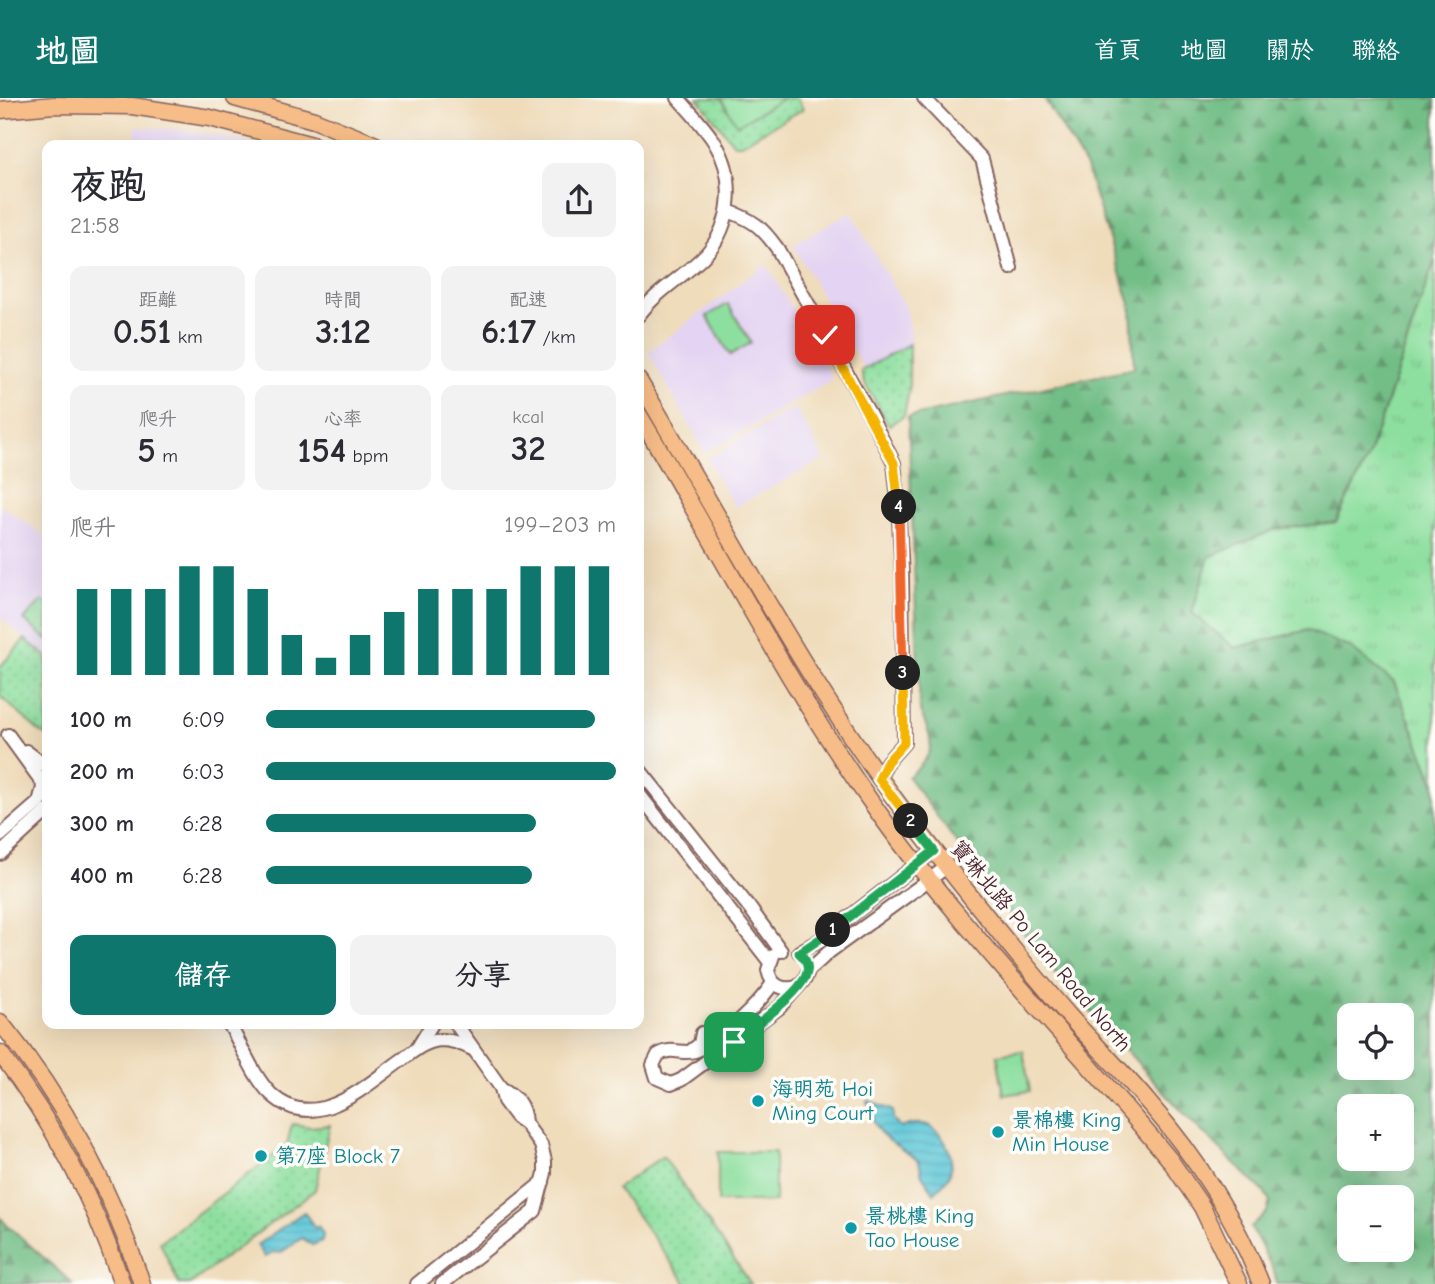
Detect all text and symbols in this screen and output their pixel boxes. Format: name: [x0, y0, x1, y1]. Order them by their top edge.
text: 地圖: [35, 32, 101, 70]
text: 首頁: [1094, 36, 1142, 64]
text: 地圖: [1180, 36, 1228, 64]
text: 關於: [1266, 36, 1314, 64]
text: 聯絡: [1352, 36, 1400, 64]
button: share: [542, 163, 616, 237]
text: 夜跑: [70, 164, 146, 208]
text: 21:58: [70, 212, 120, 239]
text: 距離: [139, 289, 177, 311]
text: 時間: [324, 289, 362, 311]
text: 配速: [509, 289, 547, 311]
pin: [795, 305, 855, 365]
text: 0.51: [113, 311, 171, 352]
text: 3:12: [315, 311, 371, 352]
text: 6:17: [481, 311, 536, 352]
icon: check: [806, 316, 844, 354]
text: km: [171, 326, 203, 348]
text: /km: [536, 326, 576, 348]
text: kcal: [512, 406, 544, 428]
text: 爬升: [139, 408, 177, 430]
text: 心率: [324, 408, 362, 430]
text: 32: [511, 428, 546, 469]
text: 5: [137, 430, 156, 471]
text: 154: [297, 430, 346, 471]
text: m: [156, 445, 178, 467]
text: bpm: [346, 445, 389, 467]
pin: 4: [881, 490, 916, 524]
text: 4: [894, 495, 903, 517]
text: 199–203 m: [504, 511, 616, 538]
text: 爬升: [70, 514, 116, 541]
pin: 3: [886, 656, 920, 690]
text: 3: [898, 661, 907, 683]
text: 100 m: [70, 706, 132, 733]
text: 6:09: [182, 706, 225, 733]
text: 200 m: [70, 758, 134, 785]
text: 6:03: [182, 758, 224, 785]
pin: 2: [894, 804, 928, 838]
text: 2: [906, 809, 915, 831]
text: 300 m: [70, 810, 134, 837]
text: 6:28: [182, 810, 223, 837]
street label: 寶琳北路 Po Lam Road North: [946, 836, 1136, 1056]
text: 400 m: [70, 862, 134, 889]
text: 6:28: [182, 862, 223, 889]
pin: 1: [816, 912, 850, 948]
text: 1: [829, 918, 836, 940]
button: 儲存: [70, 935, 336, 1015]
button: 分享: [350, 935, 616, 1015]
map controls: [1337, 1003, 1414, 1262]
button: locate: [1337, 1003, 1414, 1080]
pin: [704, 1012, 764, 1072]
icon: arrive: [715, 1023, 753, 1061]
place label: 海明苑 Hoi Ming Court: [772, 1077, 874, 1125]
marker: 海明苑 Hoi Ming Court: [750, 1093, 766, 1109]
button: +: [1337, 1094, 1414, 1171]
place label: 景棉樓 King Min House: [1012, 1108, 1121, 1156]
marker: 景棉樓 King Min House: [990, 1124, 1006, 1140]
place label: 第7座 Block 7: [275, 1144, 400, 1168]
marker: 第7座 Block 7: [253, 1148, 269, 1164]
button: −: [1337, 1185, 1414, 1262]
place label: 景桃樓 King Tao House: [865, 1204, 974, 1252]
marker: 景桃樓 King Tao House: [843, 1220, 859, 1236]

